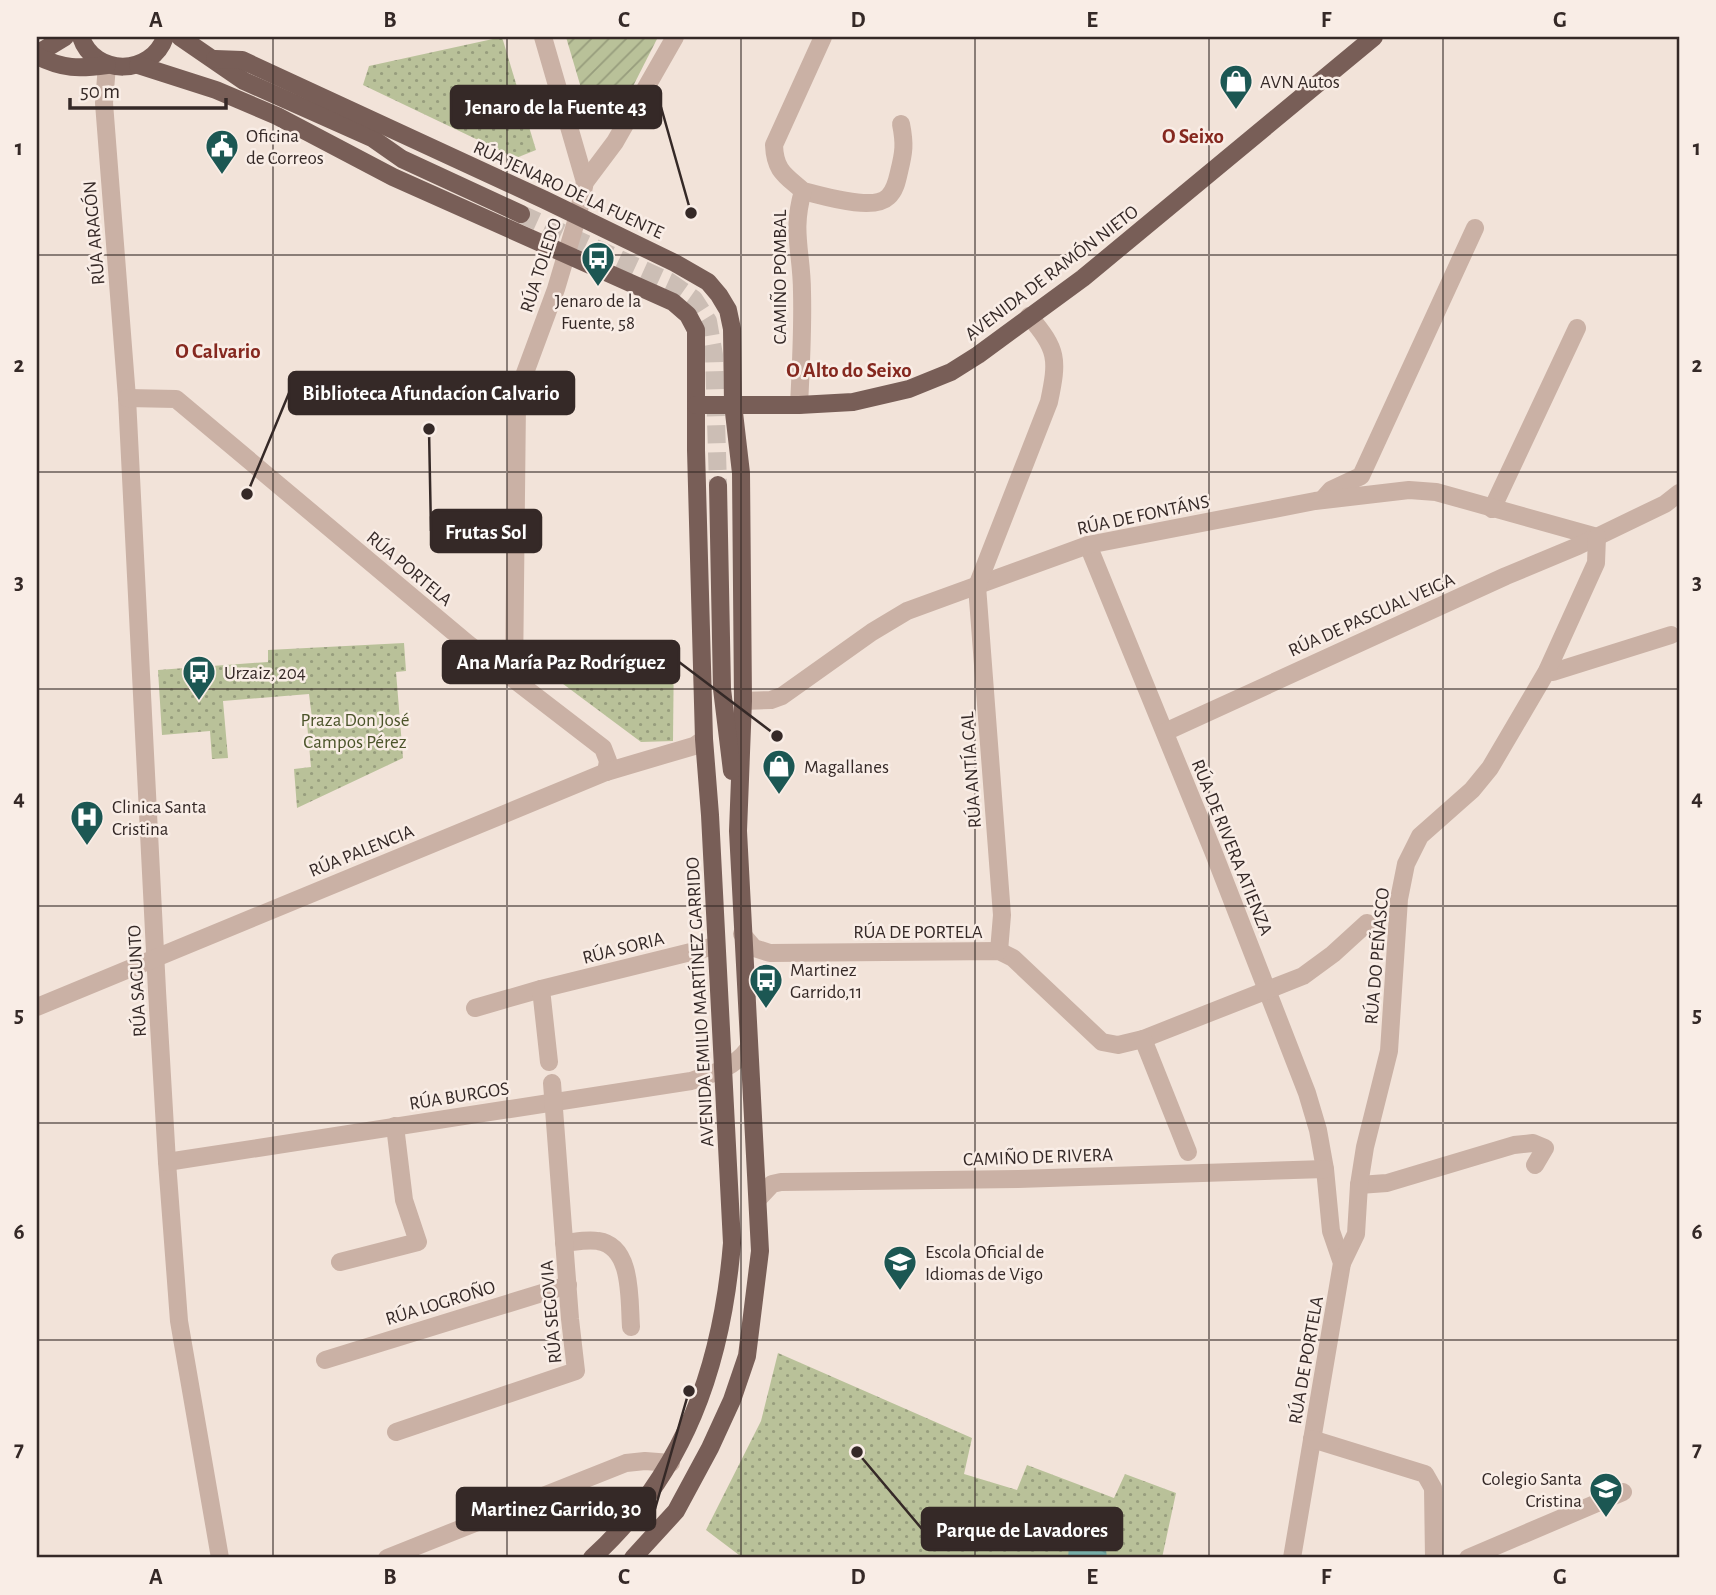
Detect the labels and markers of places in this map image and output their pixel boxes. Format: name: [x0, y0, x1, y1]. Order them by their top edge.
shop icon: AVN Autos: [1217, 62, 1255, 111]
place label: AVN Autos: [1260, 73, 1340, 92]
callout: Jenaro de la Fuente 43: [451, 86, 661, 128]
public building icon: Oficina de Correos: [203, 127, 241, 176]
place label: Oficina de Correos: [246, 127, 324, 168]
bus stop icon: Jenaro de la Fuente, 58: [579, 239, 617, 288]
place label: Jenaro de la Fuente, 58: [555, 292, 641, 333]
callout: Biblioteca Afundacíon Calvario: [289, 372, 574, 414]
callout: Frutas Sol: [431, 510, 541, 552]
callout: Ana María Paz Rodríguez: [443, 641, 679, 683]
bus stop icon: Urzaiz, 204: [180, 653, 218, 702]
place label: Urzaiz, 204: [224, 664, 306, 683]
shop icon: Magallanes: [760, 747, 798, 796]
place label: Magallanes: [804, 758, 889, 777]
hospital icon: Clinica Santa Cristina: [68, 798, 106, 847]
place label: Clinica Santa Cristina: [112, 798, 207, 839]
bus stop icon: Martinez Garrido,11: [747, 961, 785, 1010]
place label: Martinez Garrido,11: [790, 961, 862, 1002]
school or university icon: Escola Oficial de Idiomas de Vigo: [881, 1243, 919, 1292]
place label: Escola Oficial de Idiomas de Vigo: [925, 1243, 1044, 1284]
place label: Colegio Santa Cristina: [1482, 1470, 1582, 1511]
school or university icon: Colegio Santa Cristina: [1587, 1470, 1625, 1519]
callout: Martinez Garrido, 30: [457, 1488, 655, 1530]
callout: Parque de Lavadores: [922, 1508, 1122, 1550]

